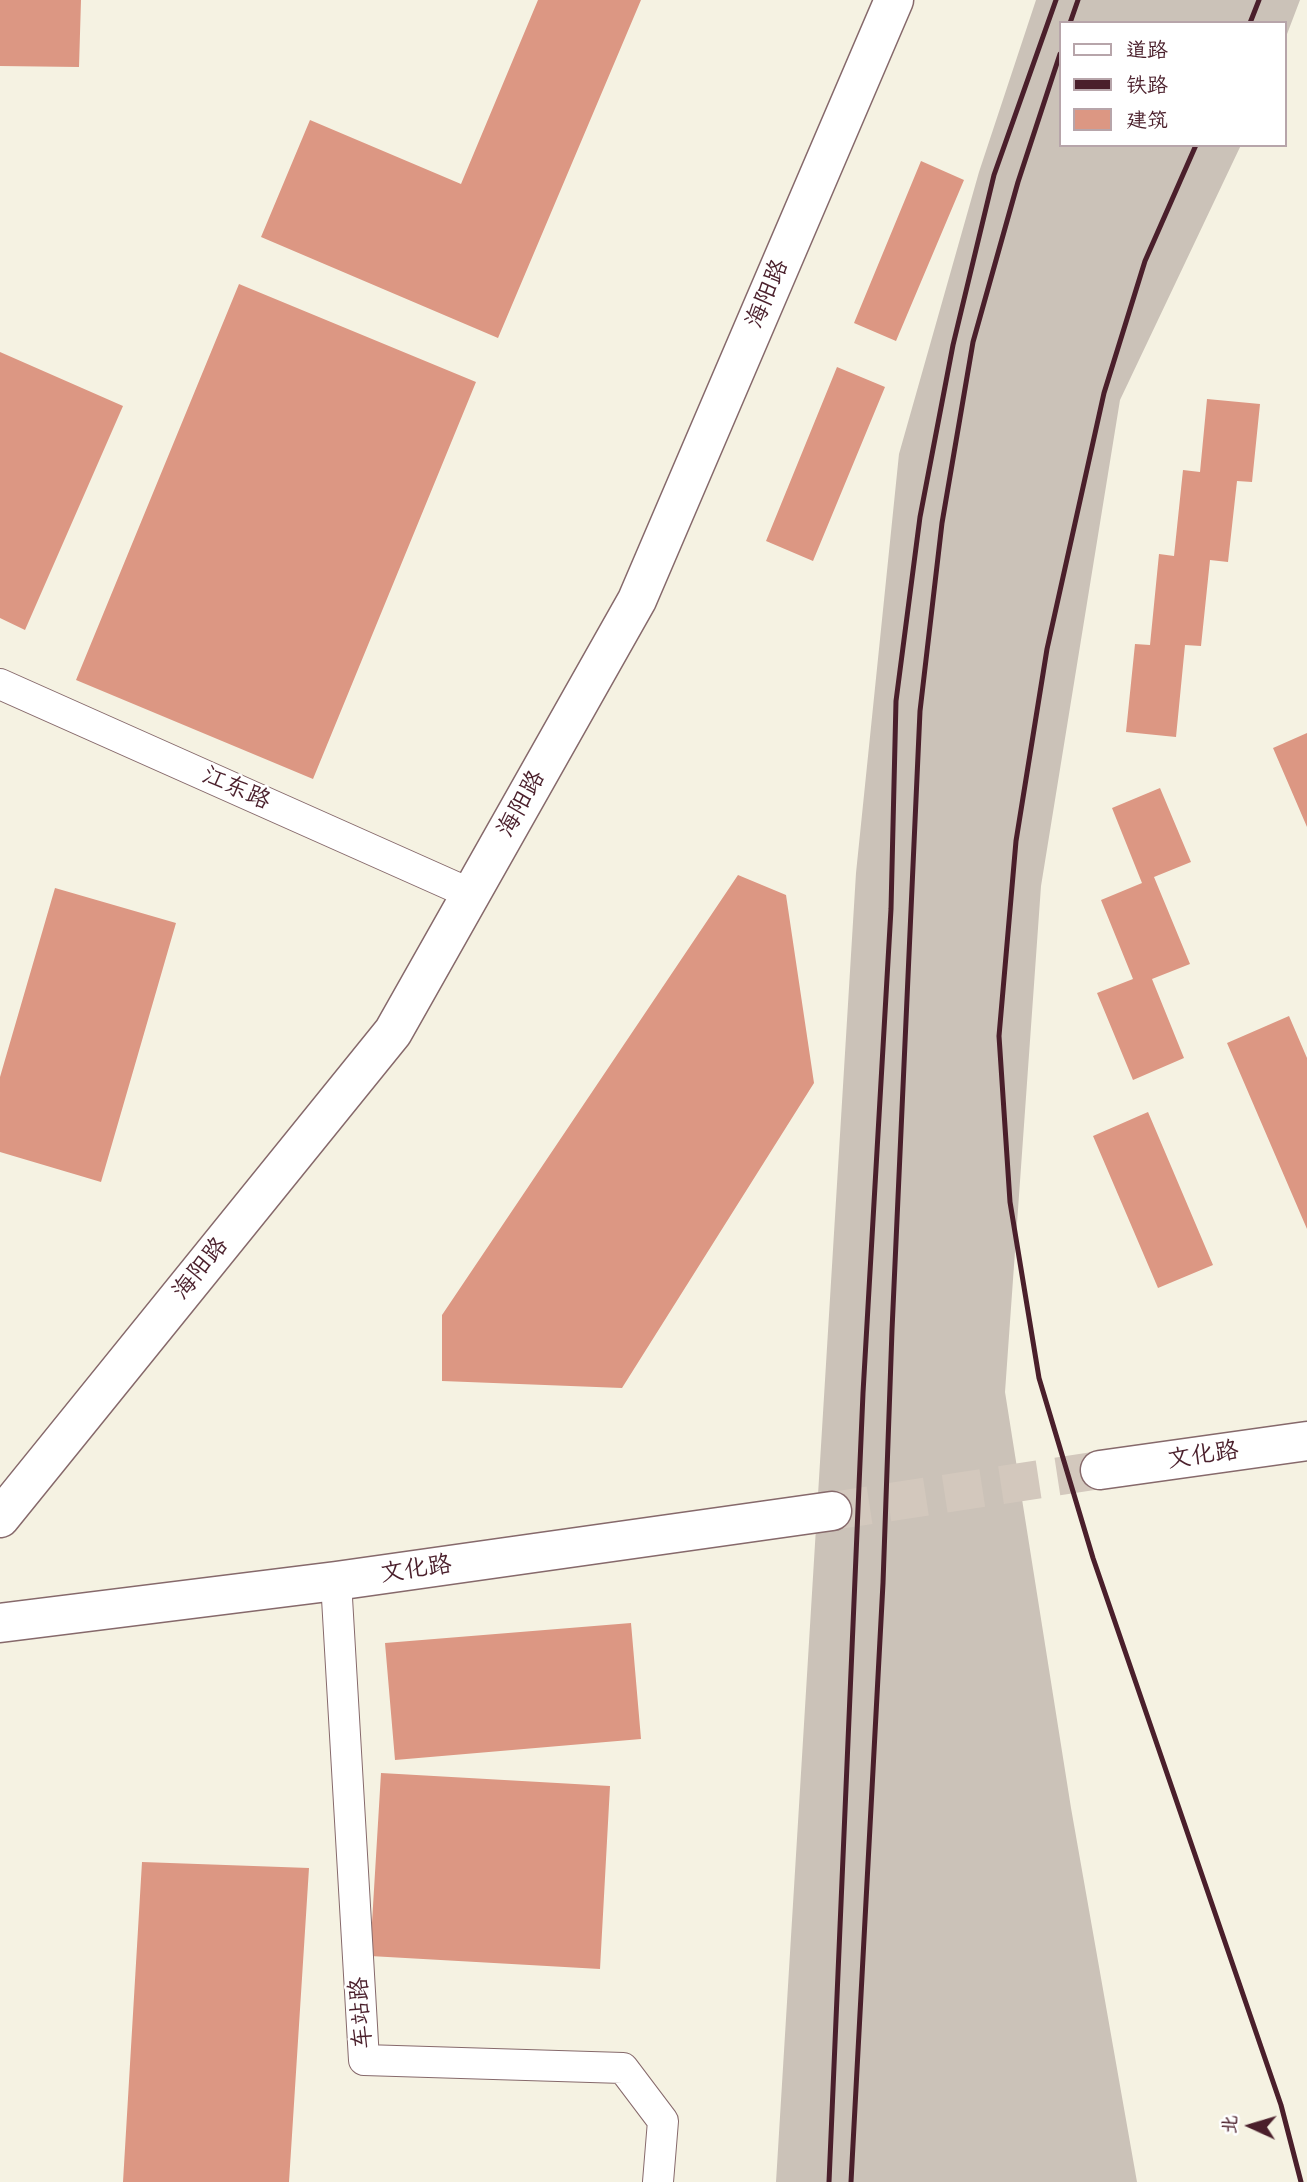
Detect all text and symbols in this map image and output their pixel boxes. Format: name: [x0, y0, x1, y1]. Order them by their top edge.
legend: [1058, 21, 1286, 147]
text: 道路: [1126, 31, 1168, 69]
text: 铁路: [1126, 66, 1168, 104]
text: 建筑: [1126, 101, 1168, 139]
street label: 海阳路: [741, 255, 795, 333]
street label: 江东路: [197, 761, 275, 817]
street label: 海阳路: [492, 766, 552, 842]
street label: 海阳路: [167, 1232, 235, 1306]
street label: 文化路: [1165, 1437, 1241, 1475]
street label: 文化路: [378, 1551, 454, 1589]
street label: 车站路: [345, 1976, 379, 2050]
north arrow: [1216, 2091, 1286, 2161]
text: 北: [1212, 2114, 1247, 2135]

